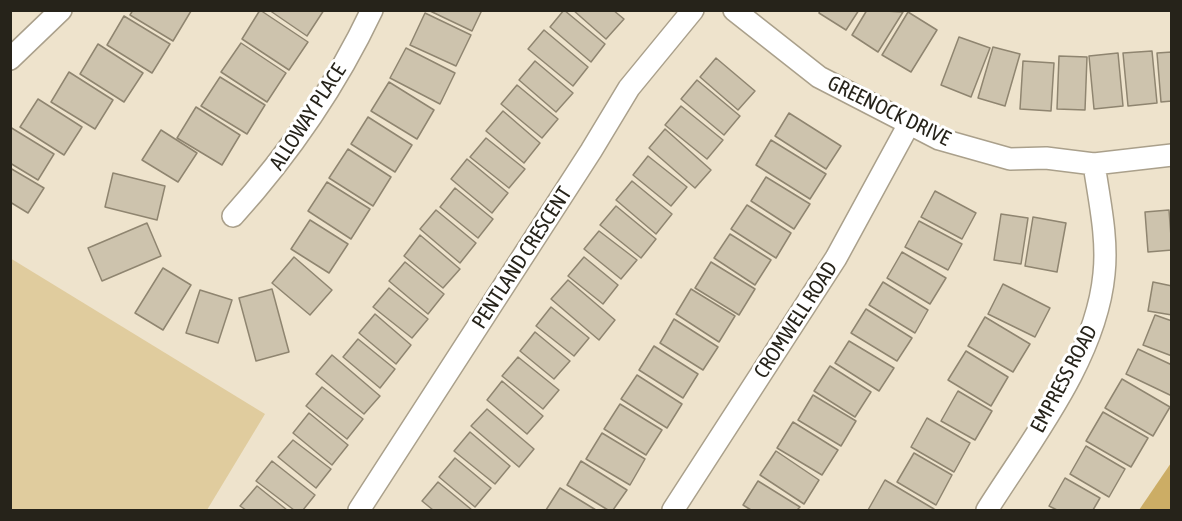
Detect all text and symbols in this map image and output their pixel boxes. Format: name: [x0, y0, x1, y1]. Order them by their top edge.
street label: ALLOWAY PLACE: [264, 59, 352, 175]
street label: GREENOCK DRIVE: [823, 70, 955, 152]
street label: PENTLAND CRESCENT: [467, 182, 577, 334]
street label: CROMWELL ROAD: [749, 257, 843, 383]
street label: EMPRESS ROAD: [1025, 321, 1103, 437]

